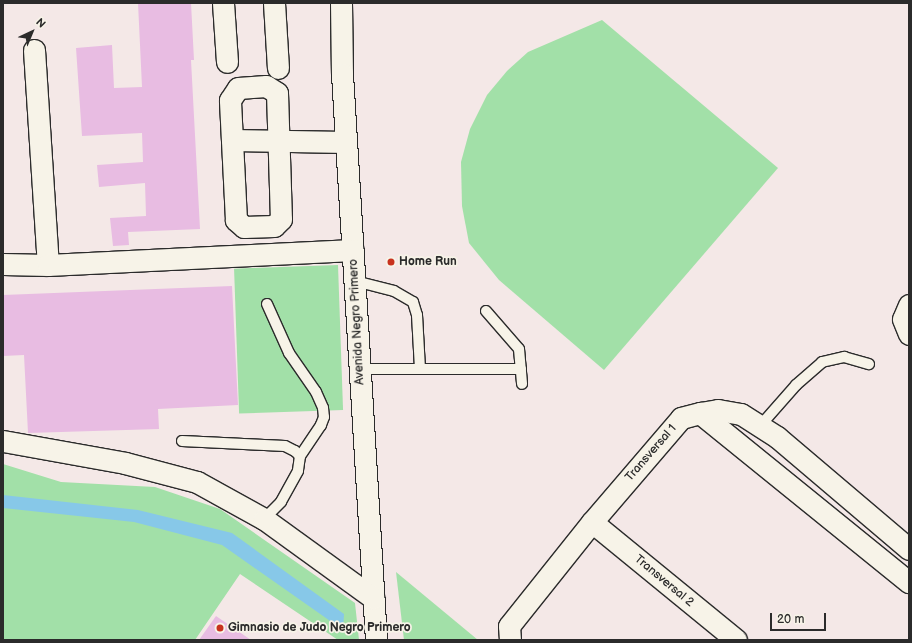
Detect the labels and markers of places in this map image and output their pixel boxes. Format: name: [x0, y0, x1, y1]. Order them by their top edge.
place label: Home Run: [399, 255, 457, 269]
marker: Home Run: [386, 257, 396, 267]
place label: Gimnasio de Judo Negro Primero: [228, 621, 411, 635]
marker: Gimnasio de Judo Negro Primero: [215, 623, 225, 633]

